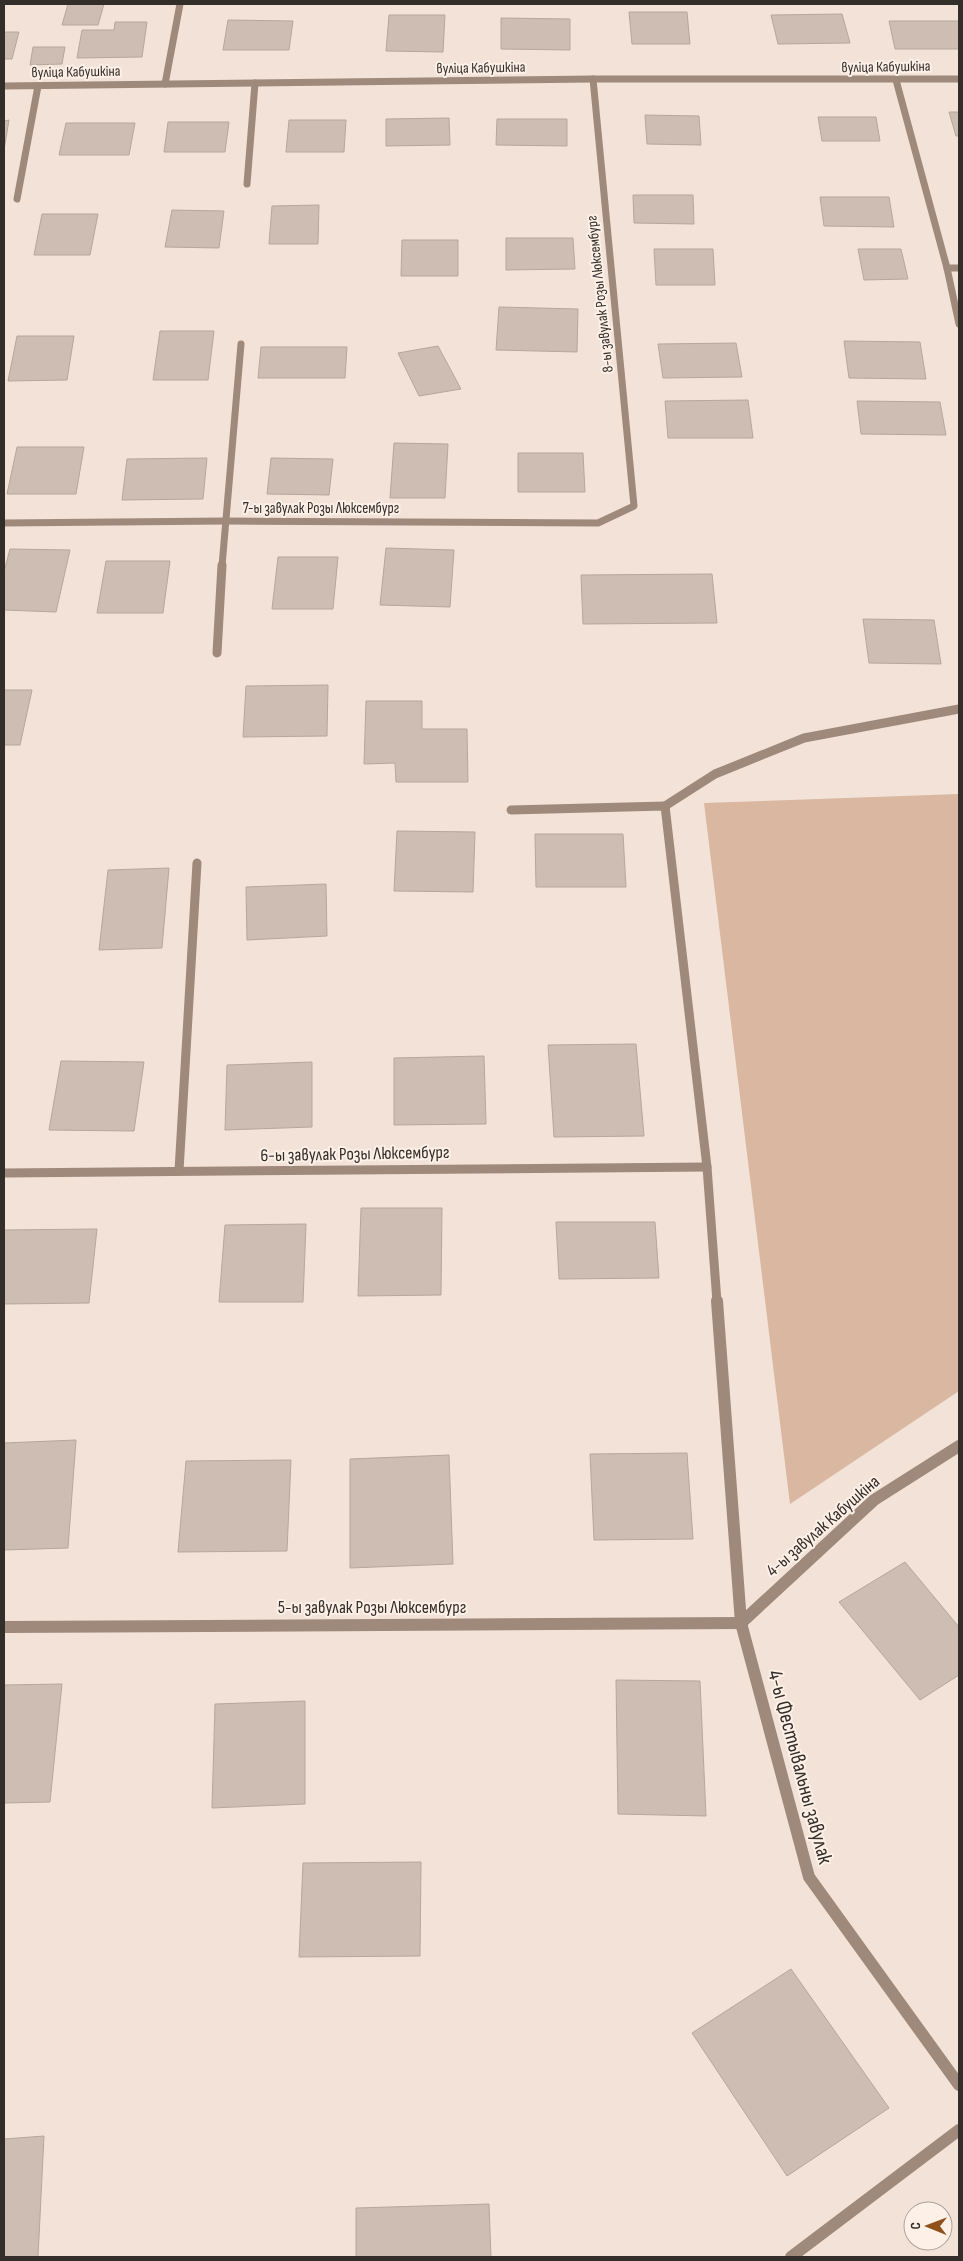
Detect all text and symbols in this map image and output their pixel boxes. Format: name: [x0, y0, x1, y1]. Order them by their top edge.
street label: вуліца Кабушкіна: [841, 57, 931, 77]
street label: вуліца Кабушкіна: [436, 58, 526, 78]
street label: вуліца Кабушкіна: [31, 62, 121, 82]
street label: 8-ы завулак Розы Люксембург: [582, 215, 618, 373]
street label: 7-ы завулак Розы Люксембург: [243, 499, 399, 518]
street label: 6-ы завулак Розы Люксембург: [260, 1142, 450, 1166]
street label: 4-ы завулак Кабушкіна: [762, 1471, 884, 1581]
street label: 5-ы завулак Розы Люксембург: [278, 1597, 466, 1618]
street label: 4-ы Фестывальны завулак: [762, 1667, 838, 1867]
north arrow: [903, 2201, 953, 2251]
text: С: [907, 2222, 924, 2230]

